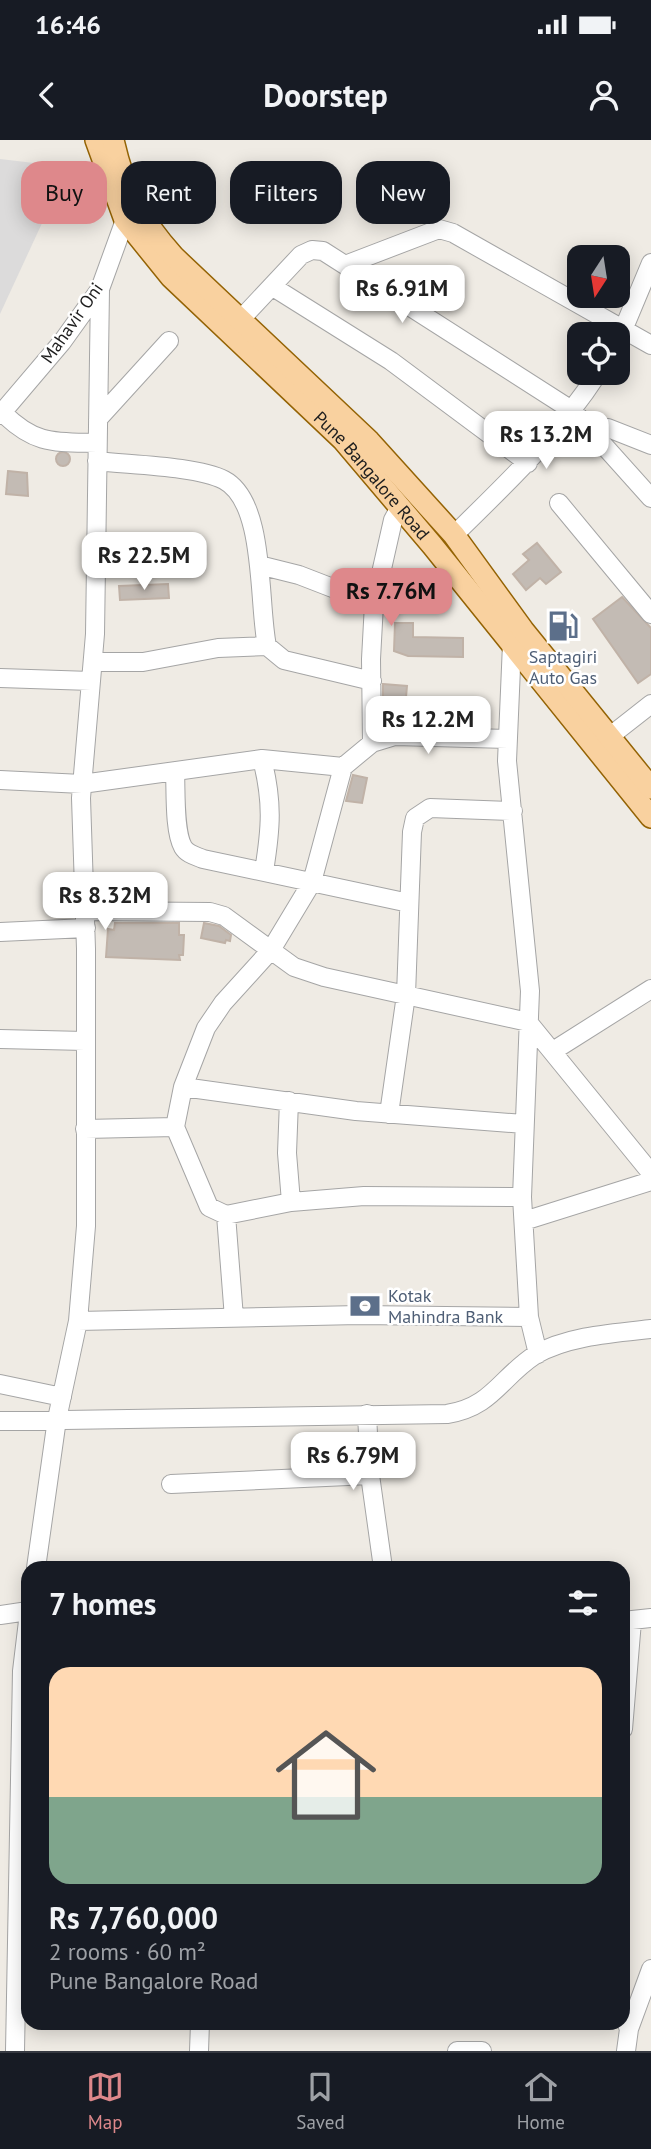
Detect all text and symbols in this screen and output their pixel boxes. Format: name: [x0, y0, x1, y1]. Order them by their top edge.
text: 16:46: [35, 8, 101, 41]
text: Doorstep: [263, 74, 388, 116]
icon: back: [28, 76, 66, 114]
icon: person: [585, 76, 623, 114]
chip: Buy: [21, 161, 107, 224]
chip: Rent: [121, 161, 216, 224]
chip: Filters: [230, 161, 342, 224]
chip: New: [356, 161, 450, 224]
north arrow: [567, 245, 630, 308]
map controls: [567, 245, 630, 385]
pin: Rs 6.91M: [330, 265, 474, 325]
text: Rs 6.91M: [356, 273, 448, 302]
street label: Mahavir Oni: [35, 278, 108, 368]
button: locate: [567, 322, 630, 385]
street label: Pune Bangalore Road: [309, 406, 435, 545]
pin: Rs 13.2M: [474, 412, 618, 471]
text: Rs 13.2M: [500, 419, 592, 448]
pin: Rs 22.5M: [72, 532, 216, 592]
text: Rs 22.5M: [98, 540, 190, 569]
pin: Rs 7.76M: [319, 568, 463, 628]
text: Rs 7.76M: [346, 576, 436, 605]
fuel station icon: Saptagiri Auto Gas: [546, 609, 580, 643]
place label: Saptagiri Auto Gas: [529, 645, 597, 689]
pin: Rs 12.2M: [356, 696, 500, 756]
text: Rs 12.2M: [382, 704, 474, 733]
pin: Rs 8.32M: [33, 872, 177, 932]
text: Rs 8.32M: [59, 880, 151, 909]
place label: Kotak Mahindra Bank: [388, 1284, 504, 1328]
bank icon: Kotak Mahindra Bank: [348, 1289, 382, 1323]
pin: Rs 6.79M: [281, 1432, 425, 1492]
text: Rs 6.79M: [307, 1440, 399, 1469]
text: 7 homes: [49, 1584, 157, 1623]
icon: filters: [564, 1584, 602, 1622]
icon: home: [263, 1712, 389, 1838]
text: Rs 7,760,000: [49, 1898, 218, 1937]
text: 2 rooms · 60 m²: [49, 1937, 206, 1966]
text: Pune Bangalore Road: [49, 1966, 258, 1995]
tab: Map: [86, 2068, 124, 2134]
tab: Saved: [296, 2068, 345, 2134]
tab: Home: [517, 2068, 565, 2134]

